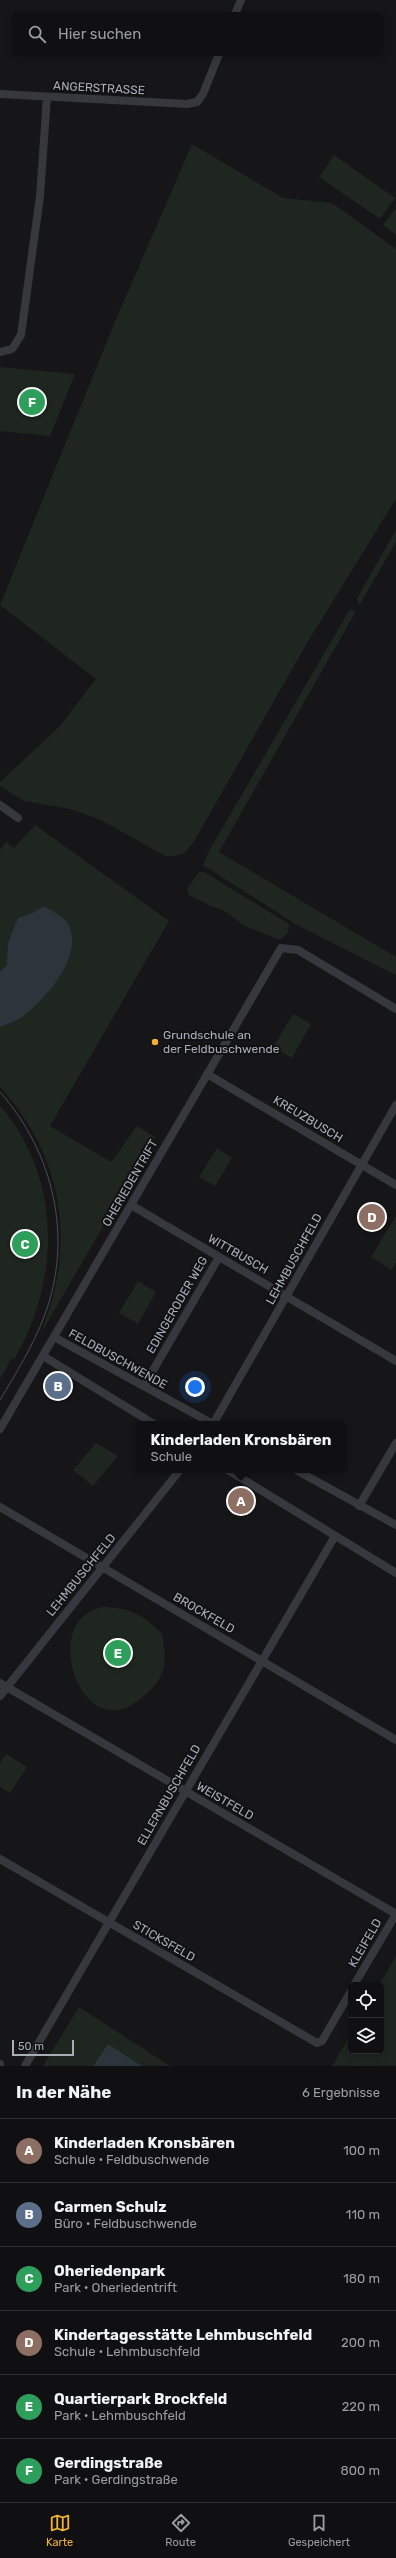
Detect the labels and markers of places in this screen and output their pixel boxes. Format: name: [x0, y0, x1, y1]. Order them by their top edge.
pin: F: [19, 387, 45, 417]
place label: Grundschule an der Feldbuschwende: [163, 1028, 280, 1056]
marker: Grundschule an der Feldbuschwende: [150, 1037, 160, 1047]
pin: D: [359, 1202, 385, 1232]
pin: C: [12, 1229, 38, 1259]
pin: B: [45, 1371, 71, 1401]
pin: A: [228, 1486, 254, 1516]
pin: E: [105, 1638, 131, 1668]

